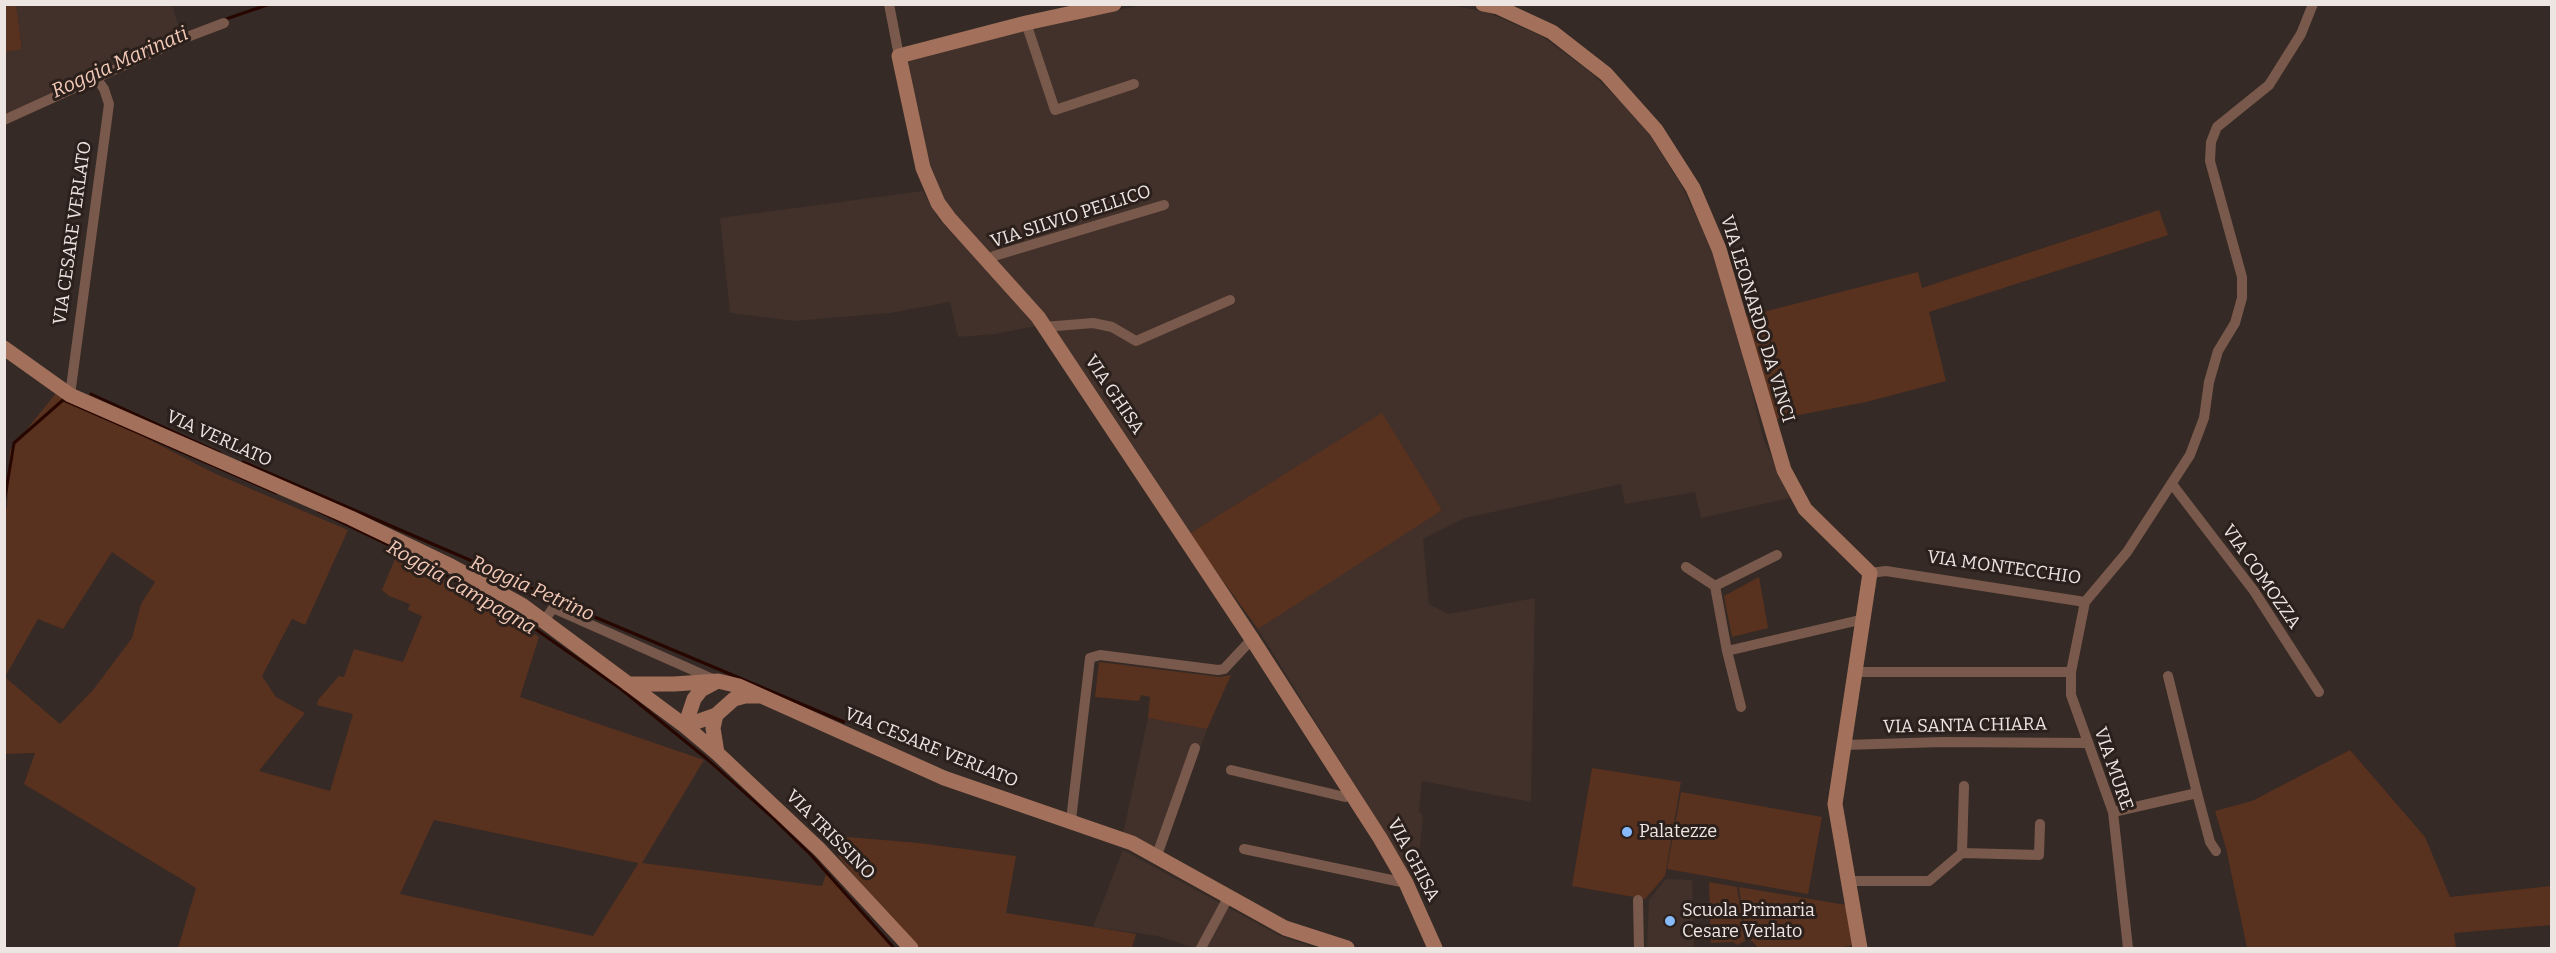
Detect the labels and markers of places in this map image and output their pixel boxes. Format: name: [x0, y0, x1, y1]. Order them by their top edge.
place label: Palatezze: [1639, 821, 1717, 843]
marker: Palatezze: [1620, 825, 1634, 839]
place label: Scuola Primaria Cesare Verlato: [1682, 900, 1815, 942]
marker: Scuola Primaria Cesare Verlato: [1663, 914, 1677, 928]

